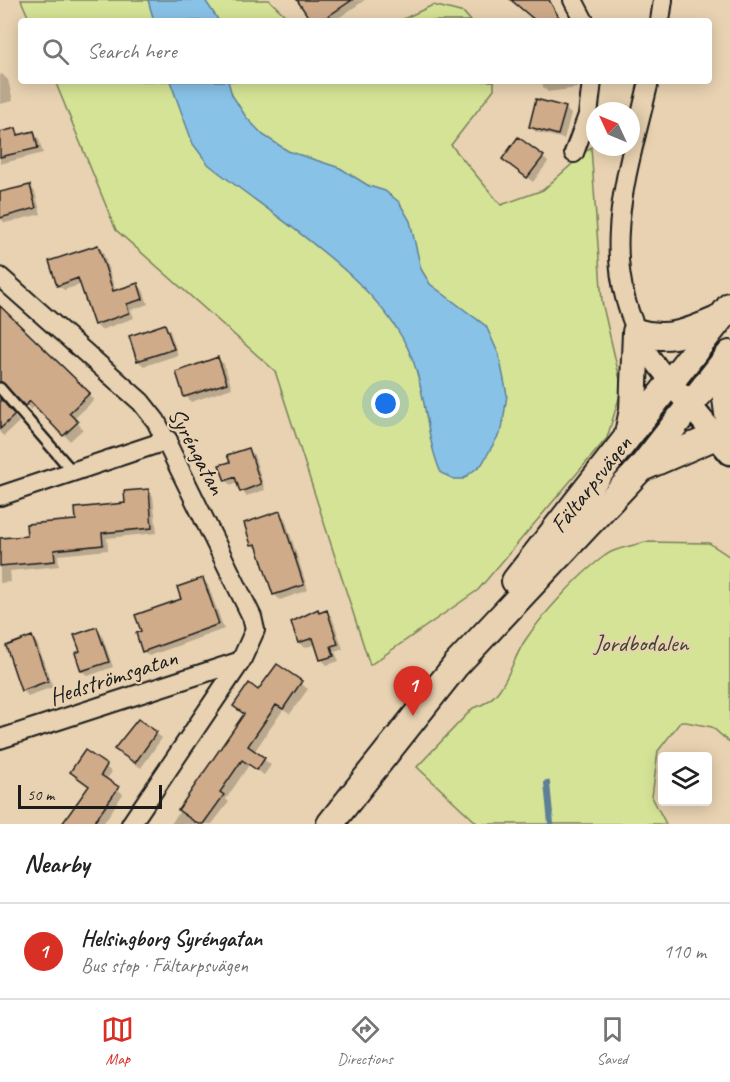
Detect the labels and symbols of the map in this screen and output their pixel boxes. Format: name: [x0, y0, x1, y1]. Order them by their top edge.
north arrow: [586, 102, 640, 156]
your location: [371, 389, 400, 418]
street label: Syréngatan: [162, 402, 233, 501]
street label: Fältarpsvägen: [543, 429, 638, 539]
park label: Jordbodalen: [593, 628, 689, 658]
street label: Hedströmsgatan: [45, 642, 181, 712]
pin: 1: [394, 666, 432, 716]
scale bar: [18, 782, 162, 810]

